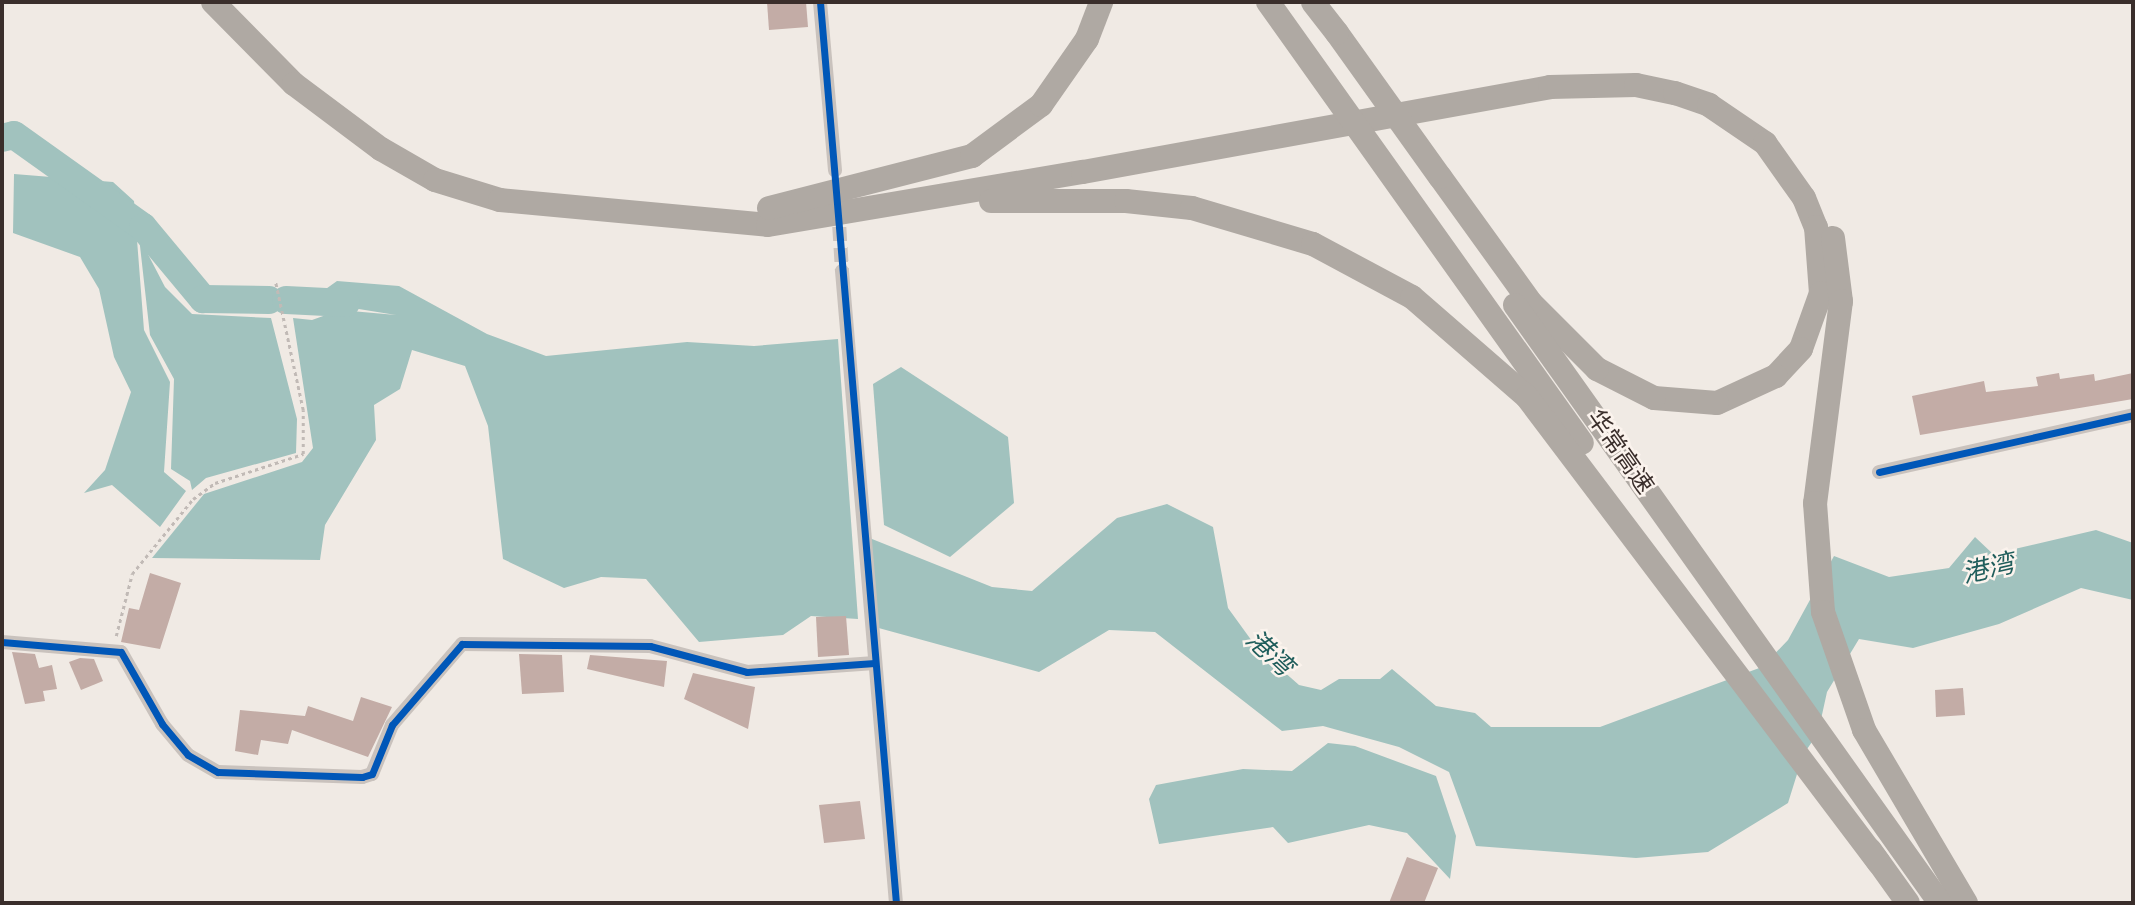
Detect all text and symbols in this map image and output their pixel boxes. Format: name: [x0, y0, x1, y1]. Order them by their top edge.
street label: 华常高速: [1581, 404, 1659, 500]
water label: 港湾: [1959, 548, 2017, 590]
water label: 港湾: [1239, 624, 1299, 682]

